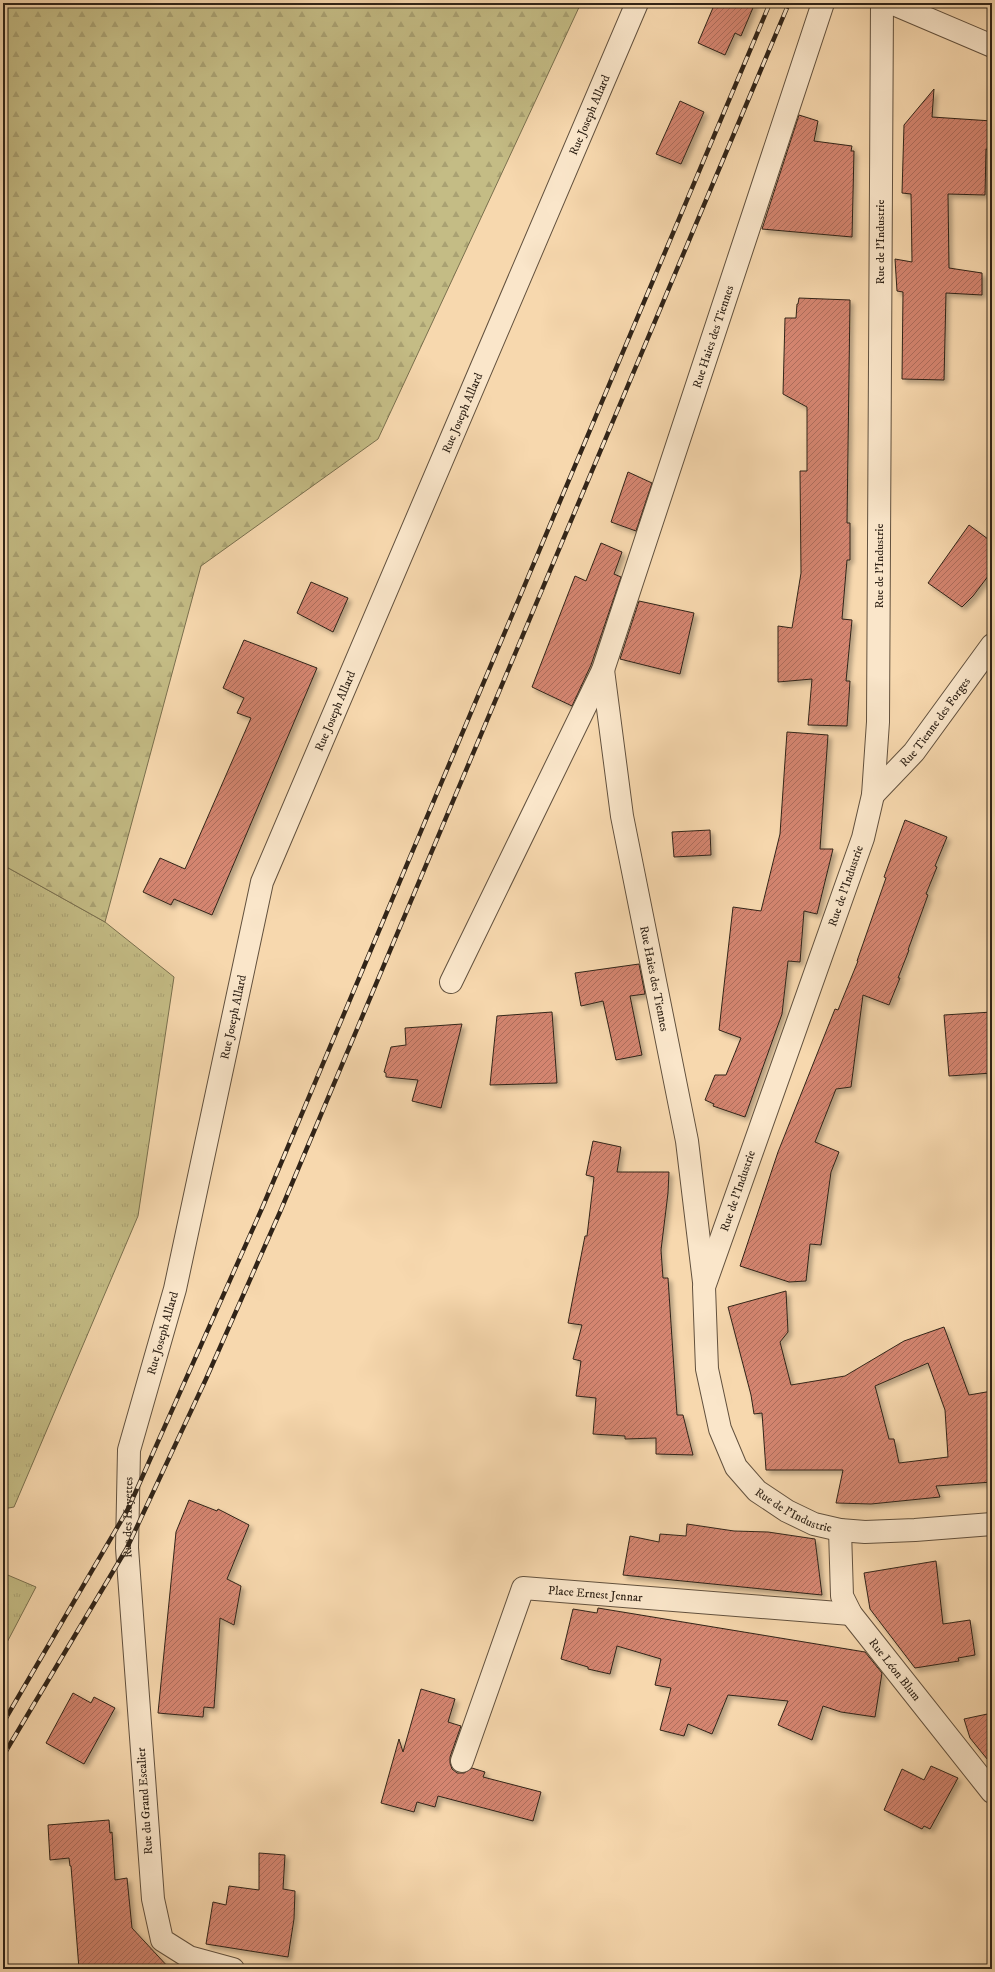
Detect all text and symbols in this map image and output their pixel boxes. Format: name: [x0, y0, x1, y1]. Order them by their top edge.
street label: Rue Joseph Allard: [565, 73, 613, 157]
street label: Rue de l'Industrie: [873, 200, 888, 284]
street label: Rue Haies des Tiennes: [689, 283, 737, 390]
street label: Rue Joseph Allard: [438, 371, 486, 455]
street label: Rue de l'Industrie: [872, 524, 887, 608]
street label: Rue Joseph Allard: [311, 669, 359, 753]
street label: Rue Tienne des Forges: [897, 674, 973, 770]
street label: Rue de l'Industrie: [825, 843, 867, 929]
street label: Rue Haies des Tiennes: [637, 924, 672, 1033]
street label: Rue Joseph Allard: [217, 973, 249, 1061]
street label: Rue de l'Industrie: [717, 1148, 759, 1234]
street label: Rue Joseph Allard: [143, 1290, 181, 1377]
street label: Rue des Hayettes: [119, 1477, 136, 1559]
street label: Rue de l'Industrie: [752, 1484, 833, 1535]
street label: Place Ernest Jennar: [548, 1583, 644, 1605]
street label: Rue Léon Blum: [866, 1635, 924, 1704]
street label: Rue du Grand Escalier: [134, 1746, 156, 1855]

